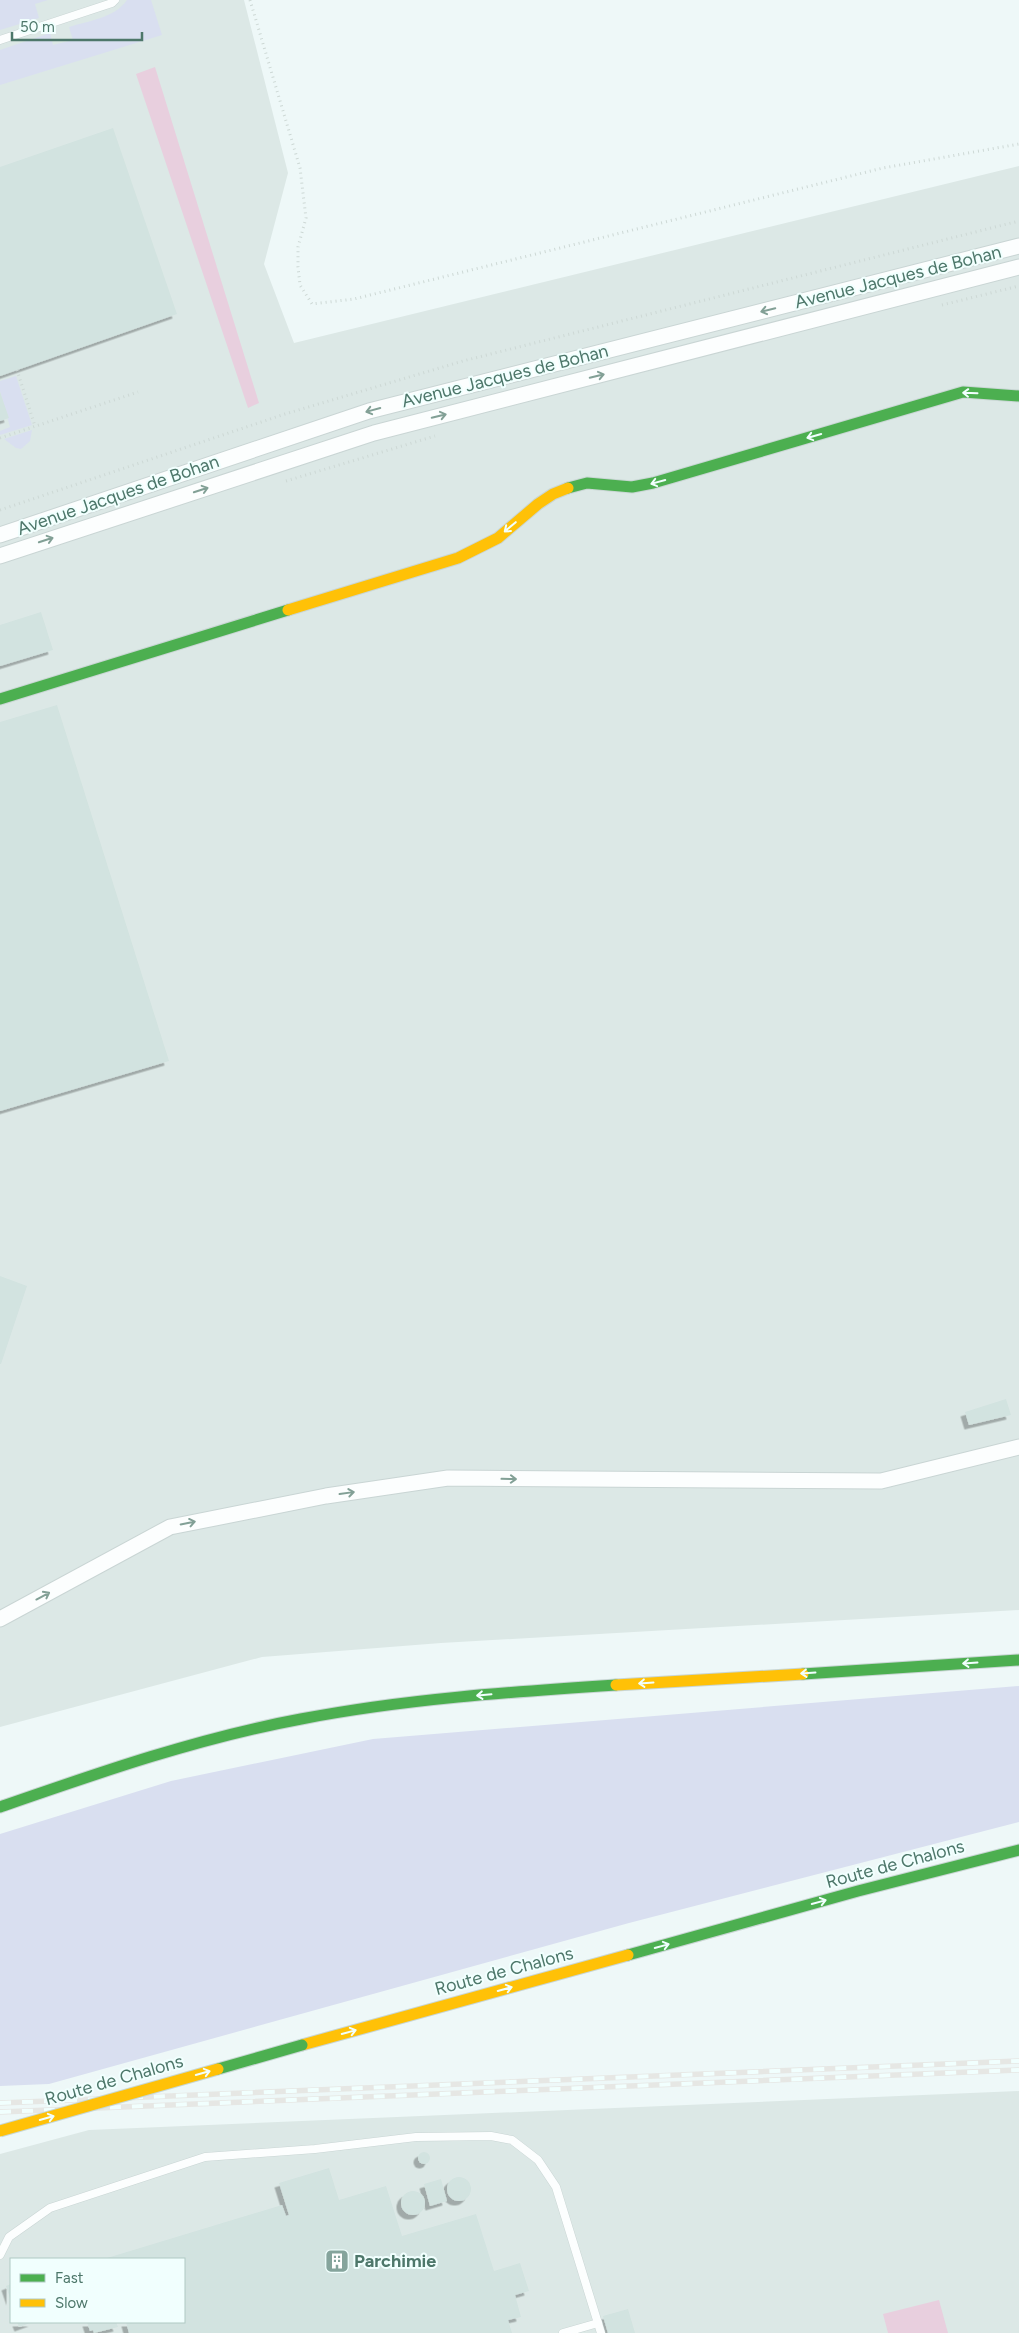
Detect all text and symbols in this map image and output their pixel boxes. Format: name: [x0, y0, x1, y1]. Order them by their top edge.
scale bar: [12, 10, 142, 42]
text: 50 m: [20, 18, 55, 36]
street label: Avenue Jacques de Bohan: [792, 241, 1004, 313]
one-way arrow: [761, 306, 777, 315]
street label: Avenue Jacques de Bohan: [399, 340, 611, 412]
one-way arrow: [588, 370, 604, 380]
one-way arrow: [963, 388, 979, 397]
one-way arrow: [366, 405, 382, 415]
one-way arrow: [431, 411, 447, 420]
one-way arrow: [807, 431, 823, 441]
street label: Avenue Jacques de Bohan: [14, 450, 222, 540]
one-way arrow: [651, 477, 667, 487]
one-way arrow: [192, 484, 208, 494]
one-way arrow: [504, 522, 517, 533]
one-way arrow: [38, 535, 54, 545]
one-way arrow: [500, 1474, 516, 1484]
one-way arrow: [339, 1488, 355, 1498]
one-way arrow: [179, 1518, 195, 1528]
one-way arrow: [35, 1590, 50, 1600]
one-way arrow: [963, 1659, 979, 1668]
one-way arrow: [800, 1669, 816, 1678]
one-way arrow: [638, 1679, 654, 1688]
one-way arrow: [476, 1690, 492, 1699]
street label: Route de Chalons: [823, 1835, 967, 1893]
one-way arrow: [810, 1897, 826, 1907]
one-way arrow: [654, 1940, 670, 1950]
street label: Route de Chalons: [432, 1942, 576, 2000]
one-way arrow: [497, 1983, 513, 1993]
one-way arrow: [340, 2027, 356, 2036]
street label: Route de Chalons: [42, 2050, 186, 2110]
one-way arrow: [195, 2068, 211, 2077]
one-way arrow: [38, 2112, 54, 2122]
building icon: Parchimie: [324, 2248, 350, 2274]
place label: Parchimie: [354, 2250, 436, 2272]
legend: [10, 2258, 185, 2323]
text: Fast: [55, 2269, 84, 2287]
text: Slow: [55, 2294, 88, 2312]

